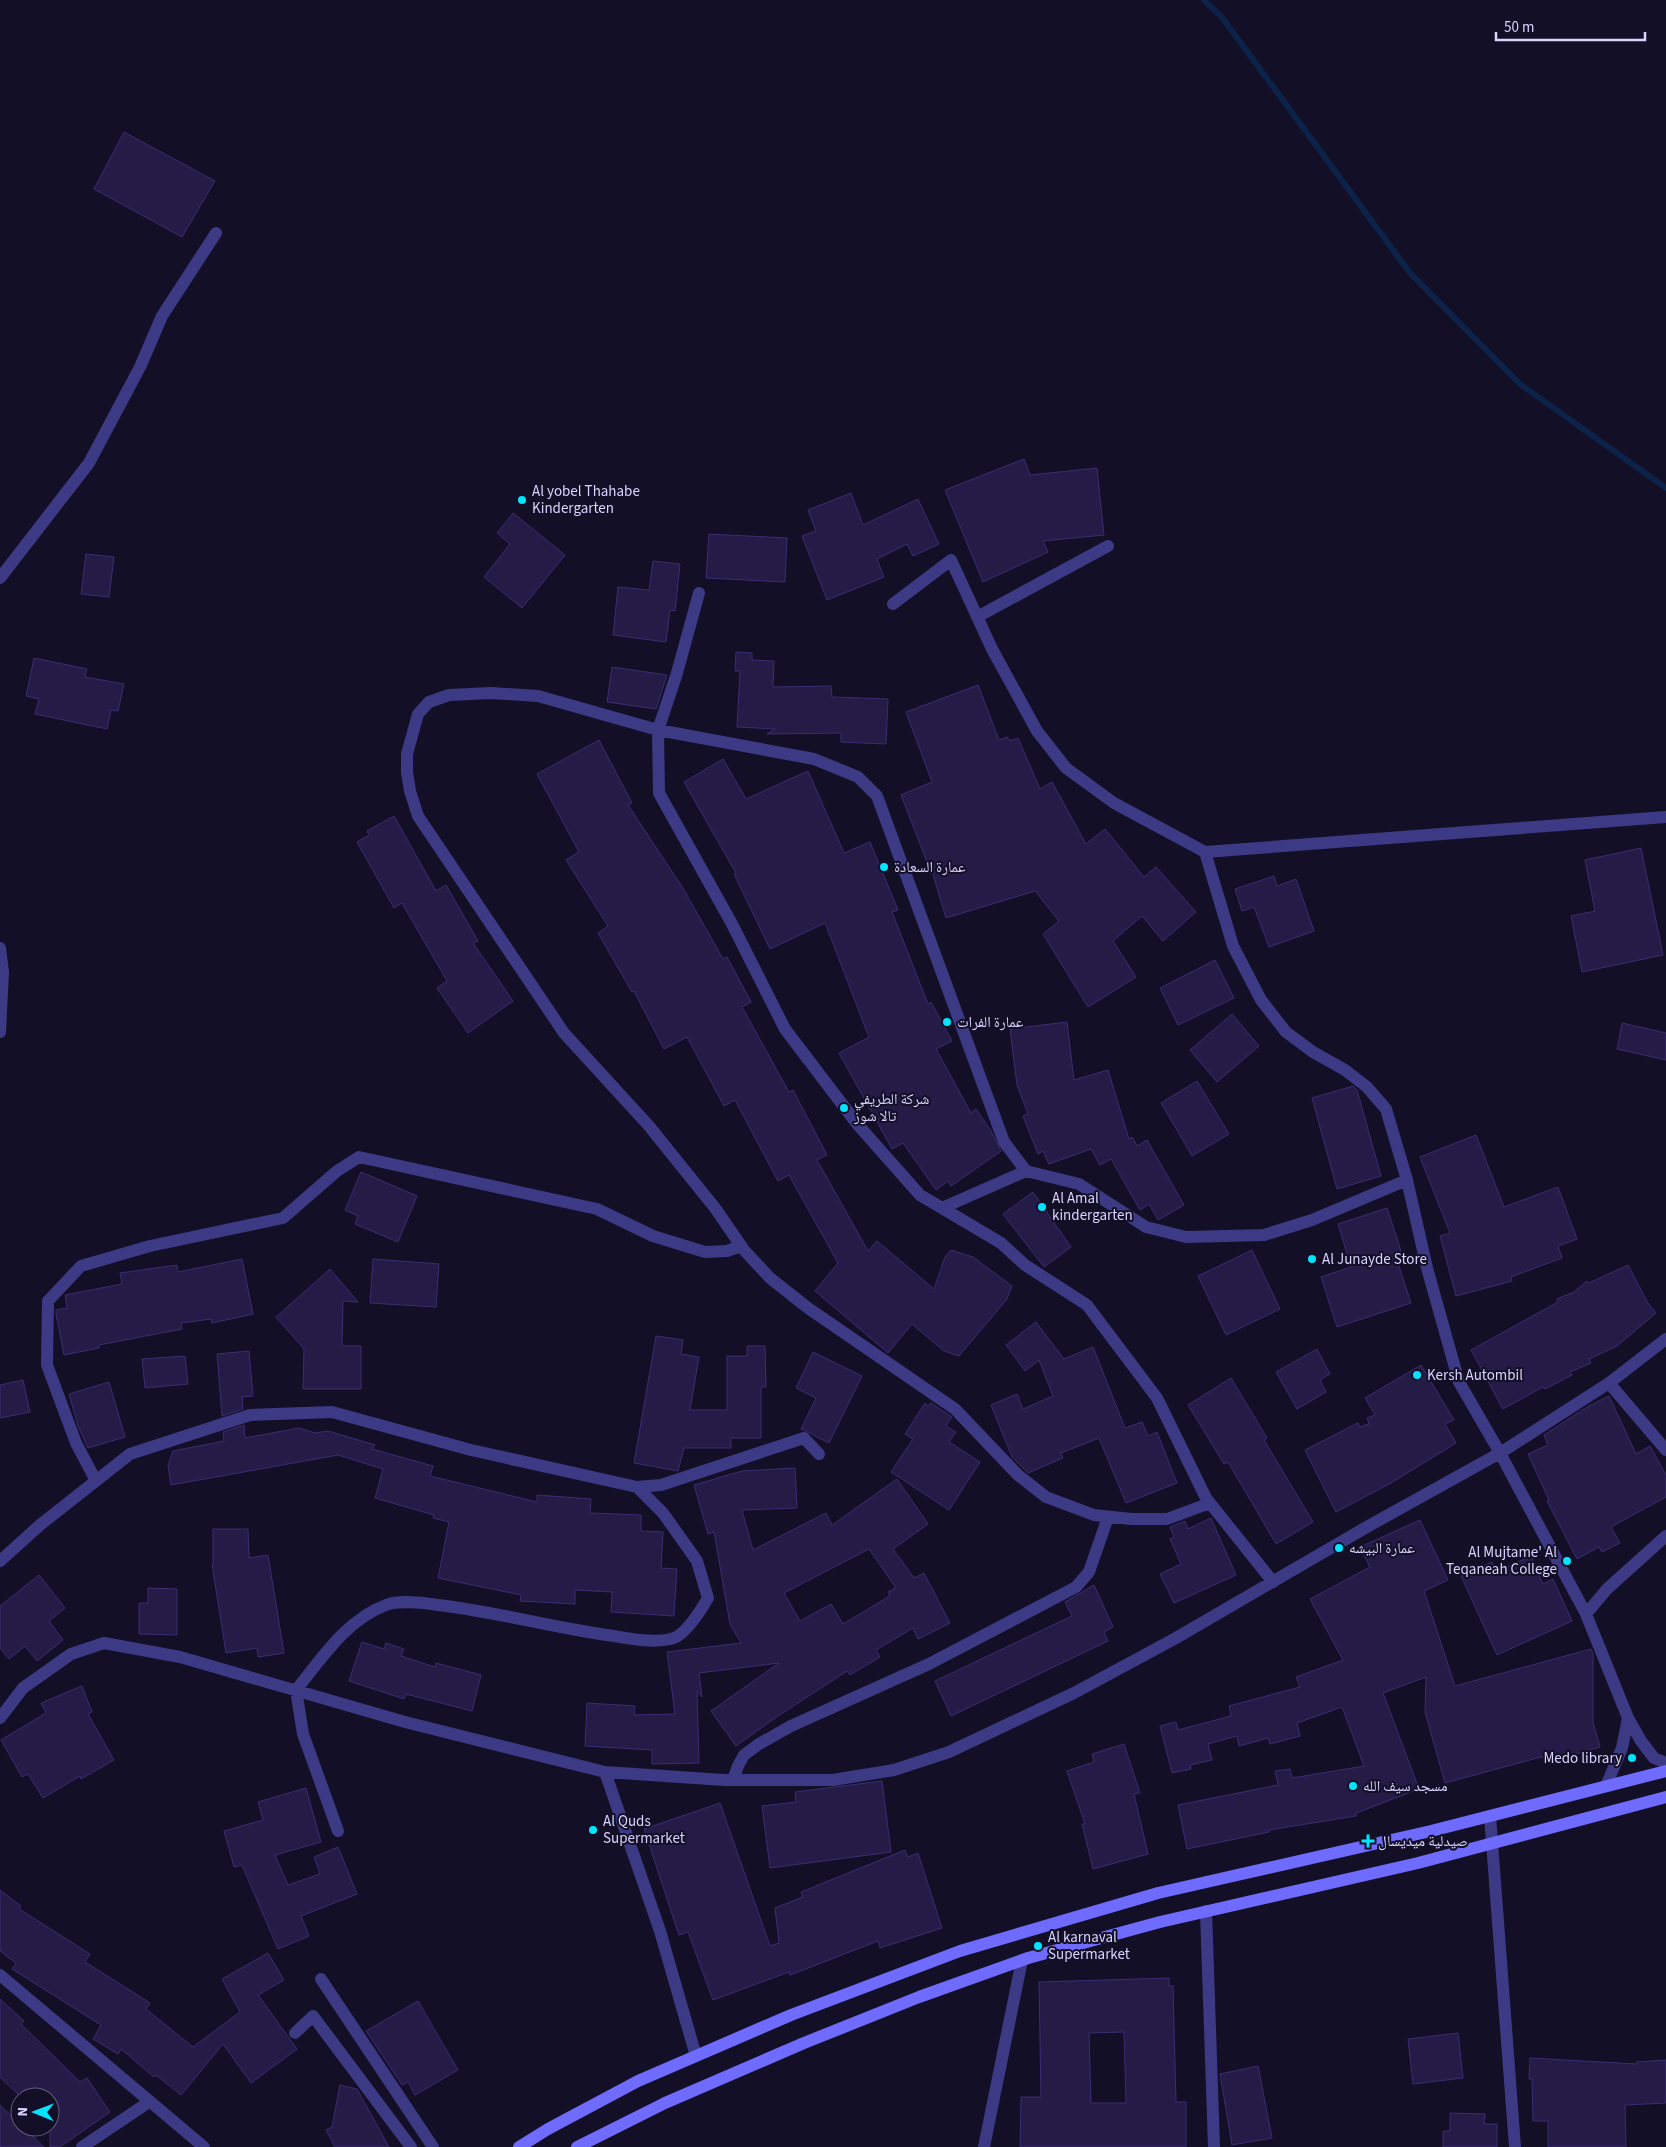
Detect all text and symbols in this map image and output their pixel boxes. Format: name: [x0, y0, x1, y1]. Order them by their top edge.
scale bar: [1496, 10, 1645, 42]
text: 50 m: [1504, 17, 1534, 38]
place label: Al yobel Thahabe Kindergarten: [532, 481, 640, 519]
marker: Al yobel Thahabe Kindergarten: [516, 494, 528, 506]
place label: عمارة السعادة: [894, 857, 966, 878]
marker: عمارة السعادة: [878, 861, 890, 873]
place label: عمارة الفرات: [957, 1012, 1024, 1033]
marker: عمارة الفرات: [941, 1016, 953, 1028]
place label: شركة الطريفي تالا شوز: [853, 1089, 930, 1127]
marker: شركة الطريفي تالا شوز: [838, 1102, 850, 1114]
place label: Al Amal kindergarten: [1052, 1188, 1133, 1226]
marker: Al Amal kindergarten: [1036, 1201, 1048, 1213]
place label: Al Junayde Store: [1322, 1249, 1427, 1270]
marker: Al Junayde Store: [1306, 1253, 1318, 1265]
place label: Kersh Autombil: [1427, 1365, 1523, 1386]
marker: Kersh Autombil: [1411, 1369, 1423, 1381]
place label: عمارة البيشه: [1349, 1538, 1415, 1559]
marker: عمارة البيشه: [1333, 1542, 1345, 1554]
place label: Al Mujtame' Al Teqaneah College: [1446, 1542, 1557, 1580]
marker: Al Mujtame' Al Teqaneah College: [1561, 1555, 1573, 1567]
place label: Medo library: [1543, 1748, 1622, 1769]
marker: Medo library: [1626, 1752, 1638, 1764]
place label: مسجد سيف الله: [1363, 1776, 1448, 1797]
marker: مسجد سيف الله: [1347, 1780, 1359, 1792]
place label: Al Quds Supermarket: [603, 1811, 685, 1849]
marker: Al Quds Supermarket: [587, 1824, 599, 1836]
place label: صيدلية ميديسال: [1378, 1831, 1468, 1852]
marker: صيدلية ميديسال: [1362, 1835, 1374, 1847]
place label: Al karnaval Supermarket: [1048, 1927, 1130, 1965]
marker: Al karnaval Supermarket: [1032, 1940, 1044, 1952]
north arrow: [10, 2087, 60, 2137]
text: N: [13, 2107, 33, 2117]

